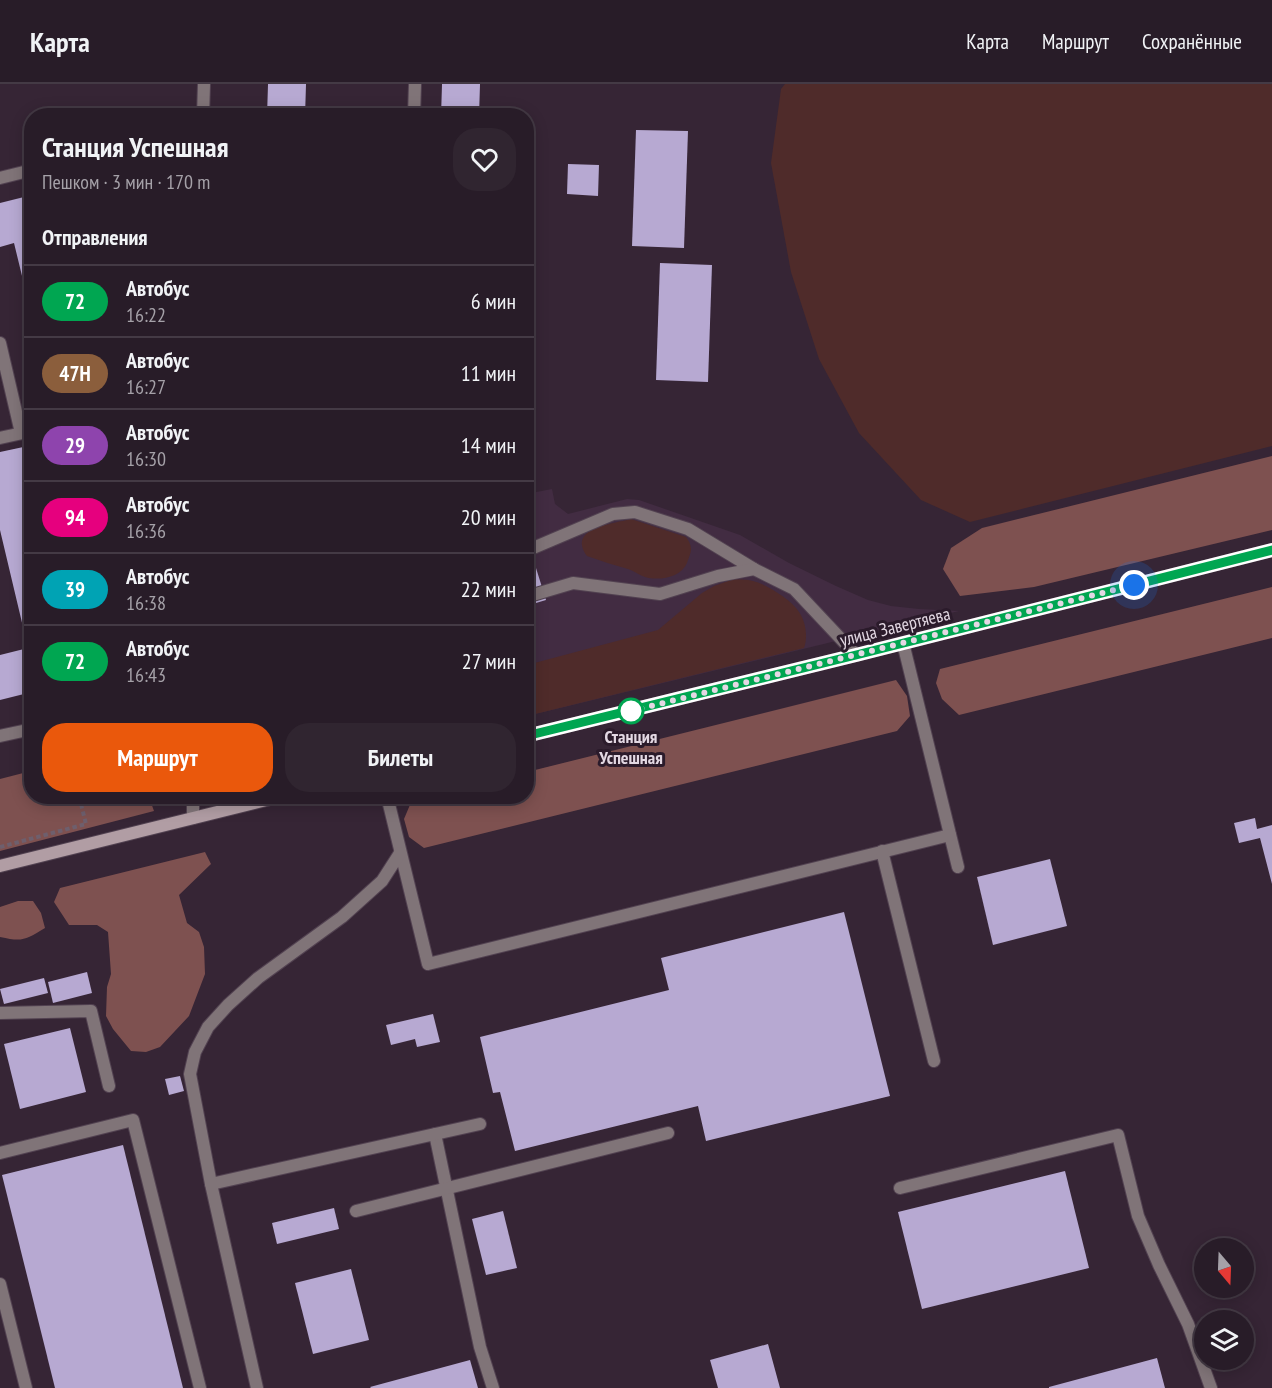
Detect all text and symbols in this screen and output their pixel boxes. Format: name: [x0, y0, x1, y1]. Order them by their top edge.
text: Карта: [30, 23, 90, 60]
text: Карта: [966, 28, 1009, 55]
text: Маршрут: [1042, 28, 1109, 55]
text: Сохранённые: [1142, 28, 1242, 55]
text: Станция Успешная: [42, 128, 228, 165]
button: heart: [453, 128, 516, 191]
text: Пешком · 3 мин · 170 m: [42, 169, 210, 195]
text: Отправления: [42, 223, 148, 251]
text: Автобус: [126, 274, 189, 302]
text: 6 мин: [471, 287, 516, 315]
text: 72: [65, 288, 85, 315]
text: 16:22: [126, 302, 166, 328]
text: Автобус: [126, 346, 189, 374]
text: 11 мин: [461, 359, 516, 387]
text: 47Н: [59, 360, 91, 387]
text: 16:27: [126, 374, 166, 400]
text: Автобус: [126, 418, 189, 446]
text: 14 мин: [461, 431, 516, 459]
text: 29: [65, 432, 85, 459]
text: 16:30: [126, 446, 166, 472]
text: Автобус: [126, 490, 189, 518]
text: 20 мин: [461, 503, 516, 531]
text: 94: [65, 504, 85, 531]
text: 16:36: [126, 518, 166, 544]
text: Автобус: [126, 562, 189, 590]
your location: [1119, 570, 1149, 600]
text: 22 мин: [461, 575, 516, 603]
text: 39: [65, 576, 85, 603]
text: 16:38: [126, 590, 166, 616]
street label: улица Завертяева: [837, 602, 952, 651]
text: Автобус: [126, 634, 189, 662]
text: 27 мин: [462, 647, 516, 675]
text: 72: [65, 648, 85, 675]
text: 16:43: [126, 662, 166, 688]
marker: Станция Успешная: [618, 698, 644, 724]
button: Маршрут: [42, 723, 273, 792]
button: Билеты: [285, 723, 516, 792]
place label: Станция Успешная: [598, 725, 663, 769]
north arrow: [1194, 1238, 1254, 1298]
map controls: [1194, 1238, 1254, 1370]
button: layers: [1194, 1310, 1254, 1370]

